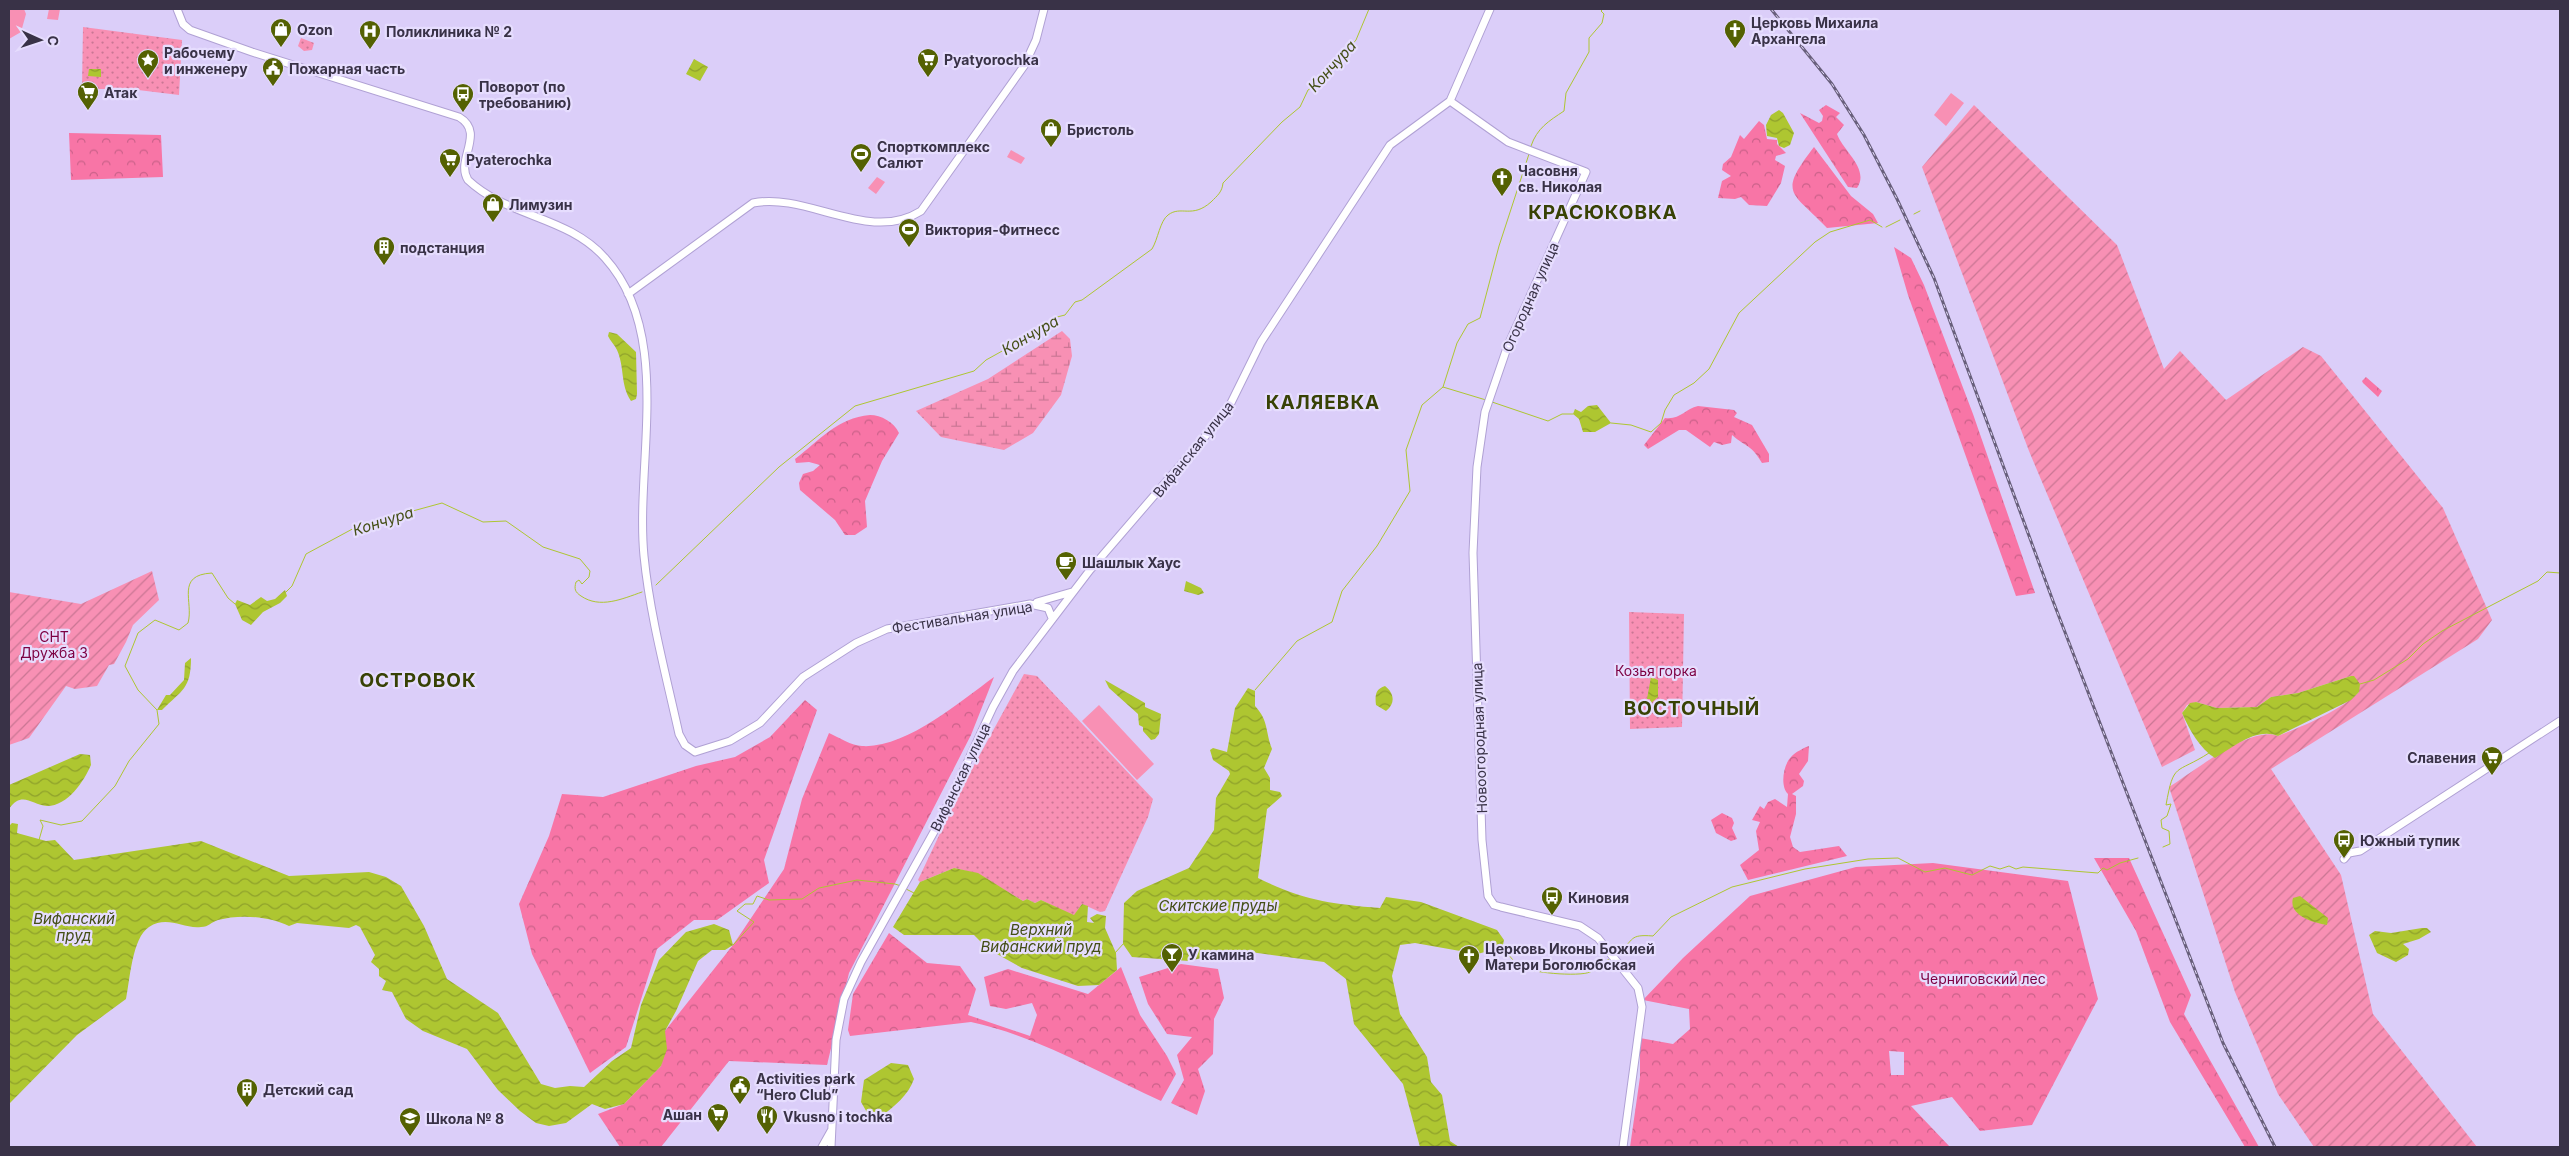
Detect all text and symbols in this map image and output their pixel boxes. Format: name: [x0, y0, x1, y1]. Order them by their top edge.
place label: Церковь Михаила Архангела: [1751, 14, 1878, 47]
north arrow: [15, 15, 65, 65]
shop icon: Ozon: [269, 17, 293, 48]
church icon: Церковь Михаила Архангела: [1723, 18, 1747, 49]
hospital icon: Поликлиника № 2: [358, 19, 382, 50]
place label: Ozon: [297, 21, 333, 38]
place label: Поликлиника № 2: [386, 23, 512, 40]
text: С: [45, 35, 62, 46]
water label: Кончура: [1304, 36, 1360, 96]
place label: Рабочему и инженеру: [164, 44, 248, 77]
supermarket icon: Pyatyorochka: [916, 47, 940, 78]
place icon: Рабочему и инженеру: [136, 48, 160, 79]
place label: Pyatyorochka: [944, 51, 1039, 68]
public building icon: Пожарная часть: [261, 56, 285, 87]
place label: Пожарная часть: [289, 60, 405, 77]
place label: Поворот (по требованию): [479, 78, 571, 111]
supermarket icon: Атак: [76, 80, 100, 111]
bus stop icon: Поворот (по требованию): [451, 82, 475, 113]
place label: Атак: [104, 84, 138, 101]
shop icon: Бристоль: [1039, 117, 1063, 148]
place label: Бристоль: [1067, 121, 1134, 138]
place label: Спорткомплекс Салют: [877, 138, 990, 171]
sports icon: Спорткомплекс Салют: [849, 142, 873, 173]
supermarket icon: Pyaterochka: [438, 147, 462, 178]
place label: Pyaterochka: [466, 151, 552, 168]
place label: Часовня св. Николая: [1518, 162, 1602, 195]
church icon: Часовня св. Николая: [1490, 166, 1514, 197]
shop icon: Лимузин: [481, 192, 505, 223]
place label: Лимузин: [509, 196, 572, 213]
district label: КРАСЮКОВКА: [1528, 201, 1678, 224]
sports icon: Виктория-Фитнесс: [897, 217, 921, 248]
place label: Виктория-Фитнесс: [925, 221, 1060, 238]
building icon: подстанция: [372, 235, 396, 266]
place label: подстанция: [400, 239, 485, 256]
street label: Огородная улица: [1498, 239, 1562, 355]
water label: Кончура: [998, 311, 1062, 359]
district label: КАЛЯЕВКА: [1266, 391, 1380, 414]
street label: Вифанская улица: [1149, 398, 1237, 500]
water label: Кончура: [350, 502, 416, 540]
cafe icon: Шашлык Хаус: [1054, 550, 1078, 581]
place label: Шашлык Хаус: [1082, 554, 1181, 571]
street label: Фестивальная улица: [891, 597, 1033, 637]
park label: СНТ Дружба 3: [20, 628, 88, 661]
street label: Новоогородная улица: [1468, 662, 1490, 814]
park label: Козья горка: [1615, 662, 1697, 679]
district label: ОСТРОВОК: [359, 669, 477, 692]
district label: ВОСТОЧНЫЙ: [1624, 696, 1760, 720]
street label: Вифанская улица: [926, 720, 994, 834]
supermarket icon: Славения: [2480, 745, 2504, 776]
place label: Славения: [2407, 749, 2476, 766]
bus stop icon: Южный тупик: [2332, 828, 2356, 859]
place label: Южный тупик: [2360, 832, 2461, 849]
bus stop icon: Киновия: [1540, 885, 1564, 916]
place label: Киновия: [1568, 889, 1629, 906]
water label: Скитские пруды: [1158, 896, 1278, 915]
water label: Вифанский пруд: [33, 909, 115, 945]
water label: Верхний Вифанский пруд: [981, 920, 1101, 956]
place label: Церковь Иконы Божией Матери Боголюбская: [1485, 940, 1655, 973]
bar icon: У камина: [1160, 942, 1184, 973]
church icon: Церковь Иконы Божией Матери Боголюбская: [1457, 944, 1481, 975]
place label: У камина: [1188, 946, 1254, 963]
park label: Черниговский лес: [1920, 970, 2046, 987]
place label: Activities park “Hero Club”: [756, 1070, 856, 1103]
public building icon: Activities park “Hero Club”: [728, 1074, 752, 1105]
building icon: Детский сад: [235, 1077, 259, 1108]
place label: Детский сад: [263, 1081, 353, 1098]
supermarket icon: Ашан: [706, 1102, 730, 1133]
restaurant icon: Vkusno i tochka: [755, 1104, 779, 1135]
school or university icon: Школа № 8: [398, 1106, 422, 1137]
place label: Ашан: [663, 1106, 702, 1123]
place label: Vkusno i tochka: [783, 1108, 893, 1125]
place label: Школа № 8: [426, 1110, 504, 1127]

